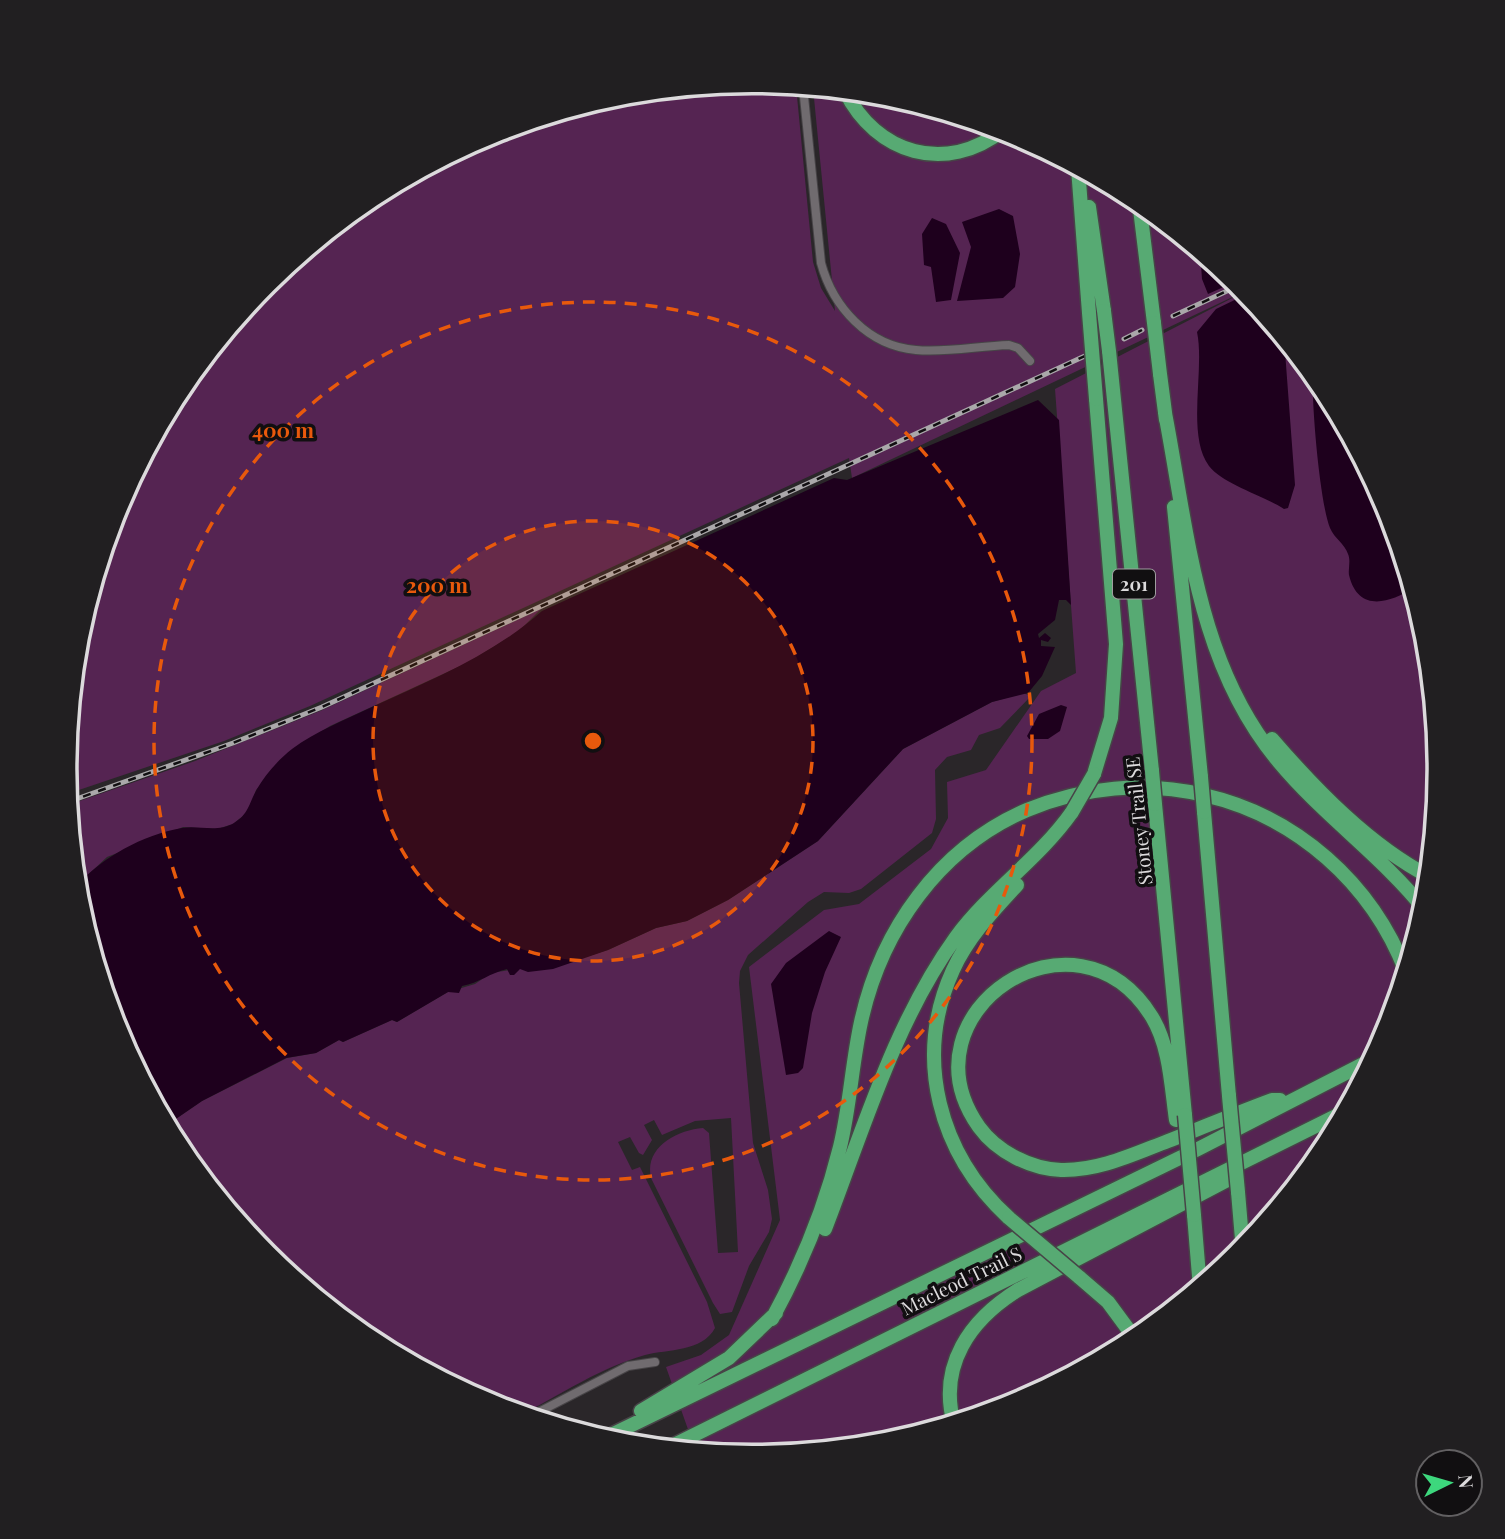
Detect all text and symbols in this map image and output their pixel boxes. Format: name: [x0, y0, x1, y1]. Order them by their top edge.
text: 400 m: [252, 415, 314, 443]
text: 200 m: [406, 570, 468, 598]
road number: 201: [1113, 570, 1155, 598]
centre of rings: [581, 729, 605, 753]
street label: Stoney Trail SE: [1118, 756, 1158, 886]
street label: Macleod Trail S: [896, 1240, 1026, 1320]
north arrow: [1414, 1448, 1484, 1518]
text: N: [1453, 1473, 1481, 1490]

